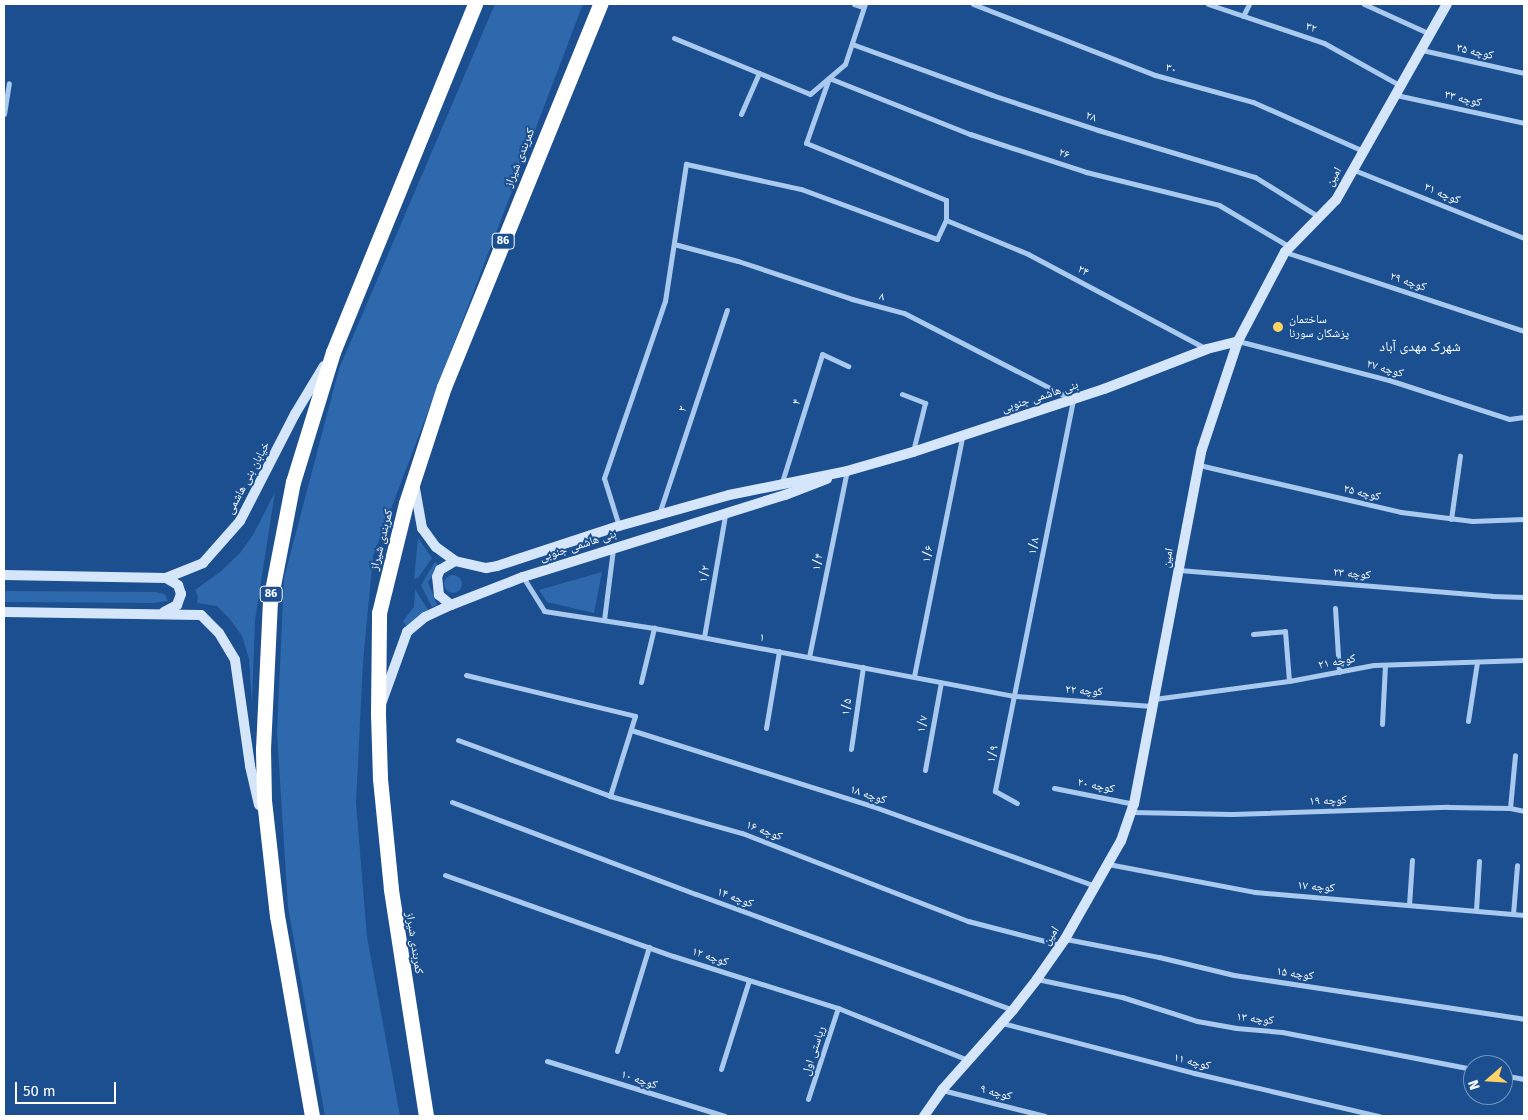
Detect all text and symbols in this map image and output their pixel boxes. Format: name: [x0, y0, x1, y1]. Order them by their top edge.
street label: ۳۲: [1304, 19, 1318, 37]
street label: کوچه ۳۵: [1455, 41, 1495, 63]
street label: ۳۰: [1164, 61, 1178, 77]
street label: کوچه ۳۳: [1443, 88, 1483, 110]
street label: ۲۸: [1084, 108, 1098, 126]
street label: کمربندی شیراز: [502, 126, 538, 190]
street label: ۲۶: [1057, 145, 1071, 163]
street label: امین: [1323, 165, 1345, 189]
street label: کوچه ۳۱: [1422, 180, 1462, 208]
road number: 86: [490, 232, 516, 250]
street label: ۲۴: [1075, 262, 1091, 280]
street label: کوچه ۲۹: [1388, 269, 1428, 295]
street label: ۸: [878, 289, 886, 305]
place label: ساختمان پزشکان سورنا: [1289, 313, 1349, 341]
marker: ساختمان پزشکان سورنا: [1271, 320, 1285, 334]
district label: شهرک مهدی آباد: [1379, 339, 1461, 355]
street label: کوچه ۲۷: [1365, 357, 1405, 381]
street label: بنی هاشمی جنوبی: [1000, 378, 1080, 416]
street label: ۴: [789, 397, 805, 407]
street label: ۲: [675, 404, 691, 414]
street label: خیابان بنی هاشمی: [223, 439, 273, 517]
street label: کوچه ۲۵: [1342, 482, 1382, 504]
street label: کمربندی شیراز: [367, 508, 397, 572]
street label: بنی هاشمی جنوبی: [538, 527, 618, 565]
street label: ۱/۸: [1025, 536, 1043, 556]
street label: ۱/۶: [919, 544, 937, 564]
street label: امین: [1159, 547, 1177, 569]
street label: ۱/۴: [809, 552, 827, 572]
street label: ۱/۲: [696, 564, 714, 584]
street label: کوچه ۲۳: [1333, 565, 1371, 583]
road number: 86: [258, 586, 284, 602]
street label: ۱: [758, 630, 766, 646]
street label: کوچه ۲۱: [1317, 651, 1357, 673]
street label: کوچه ۲۲: [1065, 683, 1103, 699]
street label: ۱/۵: [839, 698, 855, 716]
street label: ۱/۷: [914, 714, 932, 734]
street label: ۱/۹: [984, 744, 1002, 764]
street label: کوچه ۲۰: [1076, 775, 1116, 797]
street label: کوچه ۱۸: [848, 782, 888, 808]
street label: کوچه ۱۹: [1309, 793, 1347, 809]
street label: کوچه ۱۶: [744, 818, 784, 844]
street label: کوچه ۱۷: [1297, 878, 1335, 896]
street label: کوچه ۱۴: [715, 885, 755, 911]
street label: کمربندی شیراز: [402, 911, 426, 975]
street label: امین: [1040, 924, 1062, 948]
street label: کوچه ۱۲: [690, 944, 730, 970]
street label: کوچه ۱۵: [1275, 964, 1315, 984]
street label: کوچه ۱۳: [1236, 1010, 1274, 1028]
street label: ریاستی اول: [799, 1025, 829, 1077]
street label: کوچه ۱۱: [1172, 1050, 1212, 1074]
north arrow: [1463, 1055, 1513, 1105]
street label: کوچه ۱۰: [619, 1067, 659, 1093]
scale bar: [18, 1072, 119, 1104]
text: N: [1465, 1078, 1484, 1092]
text: 50 m: [23, 1082, 56, 1100]
street label: کوچه ۹: [979, 1082, 1013, 1104]

